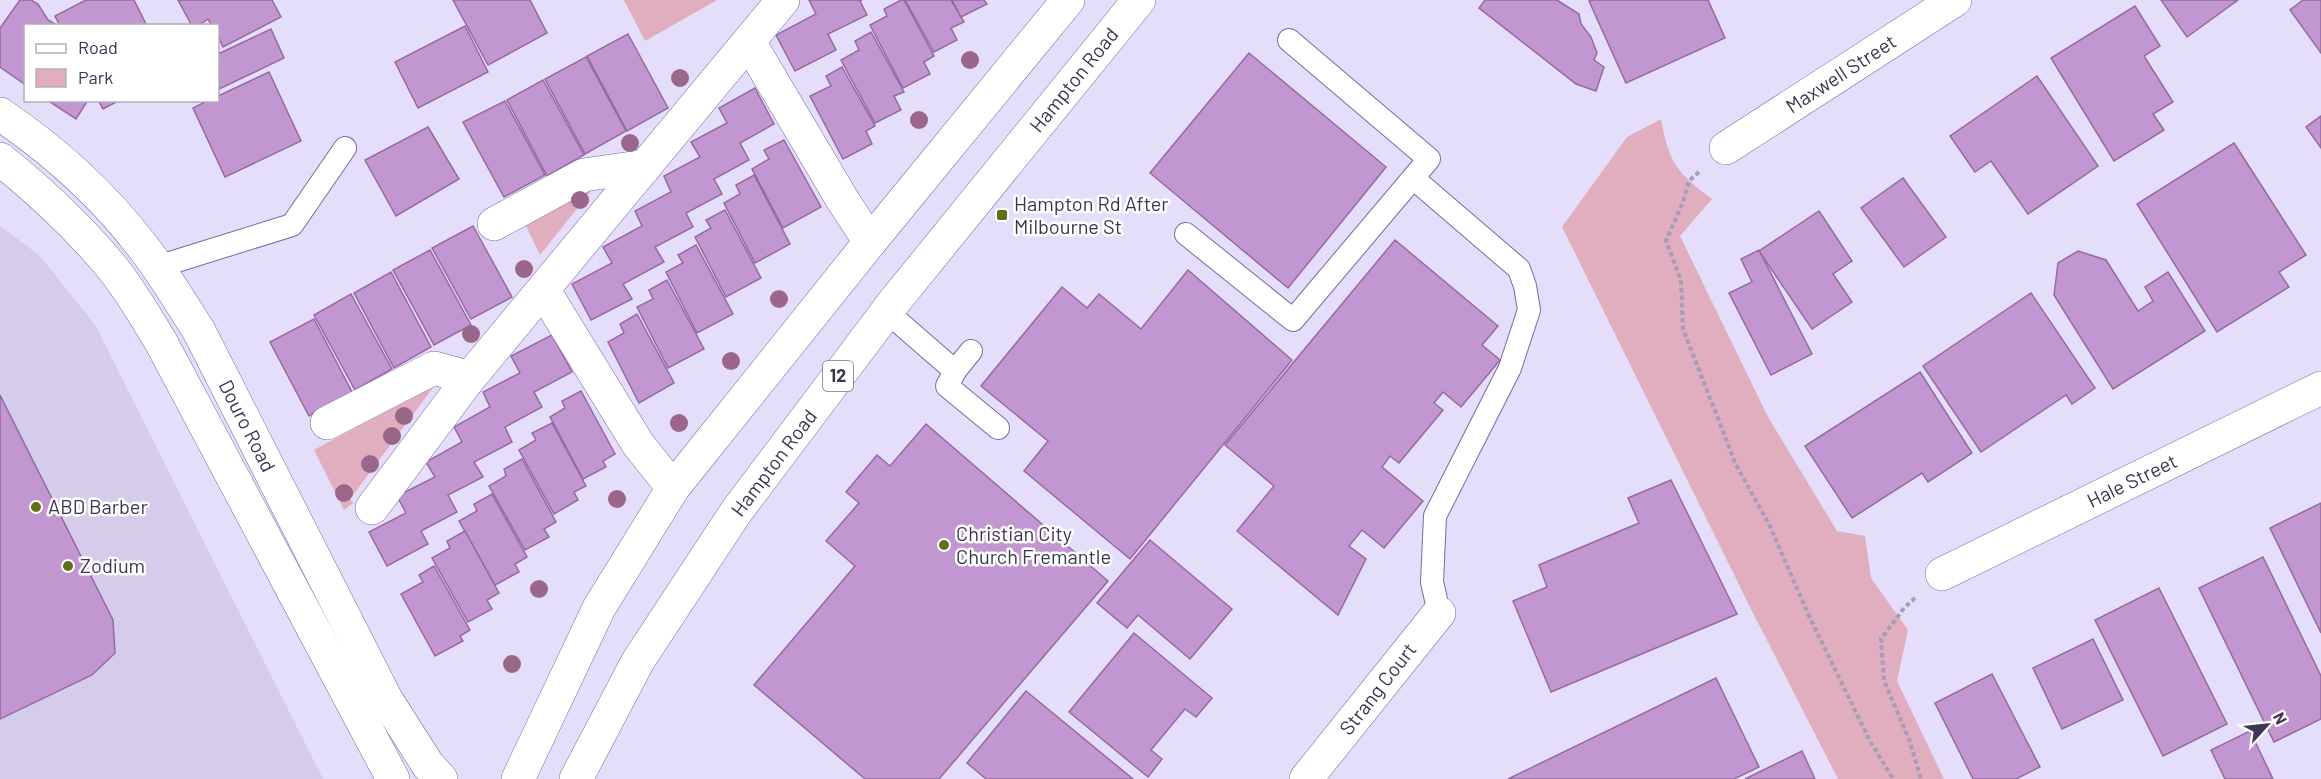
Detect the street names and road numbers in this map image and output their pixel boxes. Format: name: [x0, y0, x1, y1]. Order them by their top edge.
street label: Hampton Road: [1024, 22, 1123, 137]
street label: Maxwell Street: [1781, 29, 1900, 118]
road number: 12: [823, 361, 853, 391]
street label: Douro Road: [214, 375, 281, 476]
street label: Hampton Road: [725, 404, 821, 521]
street label: Hale Street: [2083, 448, 2180, 512]
street label: Strang Court: [1334, 637, 1421, 739]

